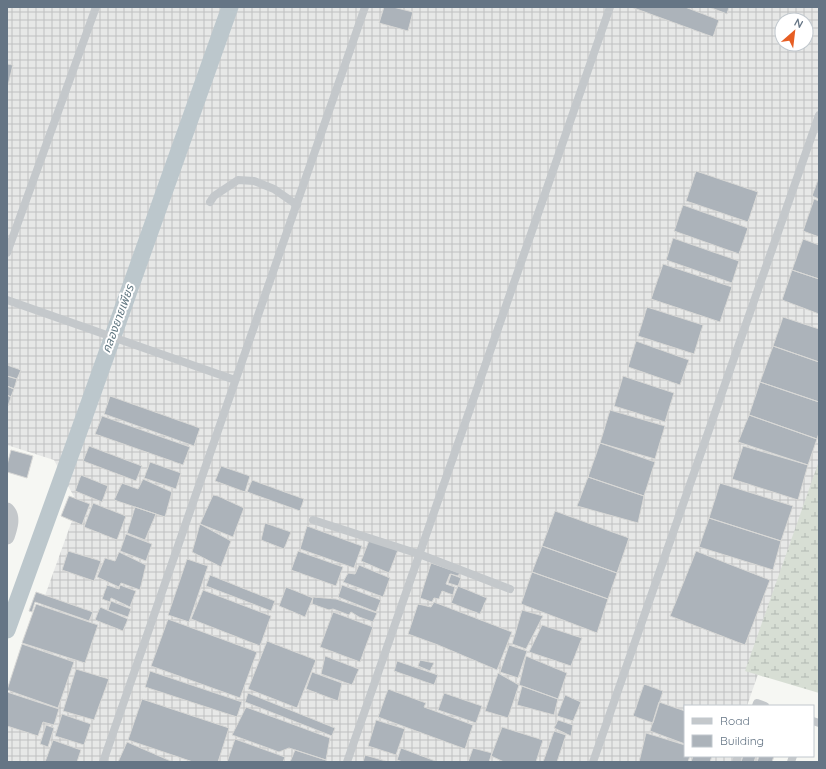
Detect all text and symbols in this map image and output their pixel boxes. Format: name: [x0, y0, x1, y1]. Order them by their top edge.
north arrow: [774, 12, 814, 52]
text: N: [792, 15, 806, 31]
water label: คลองยายเพียร: [98, 282, 137, 355]
legend: [684, 705, 814, 757]
text: Road: [720, 713, 750, 728]
text: Building: [720, 733, 764, 748]

